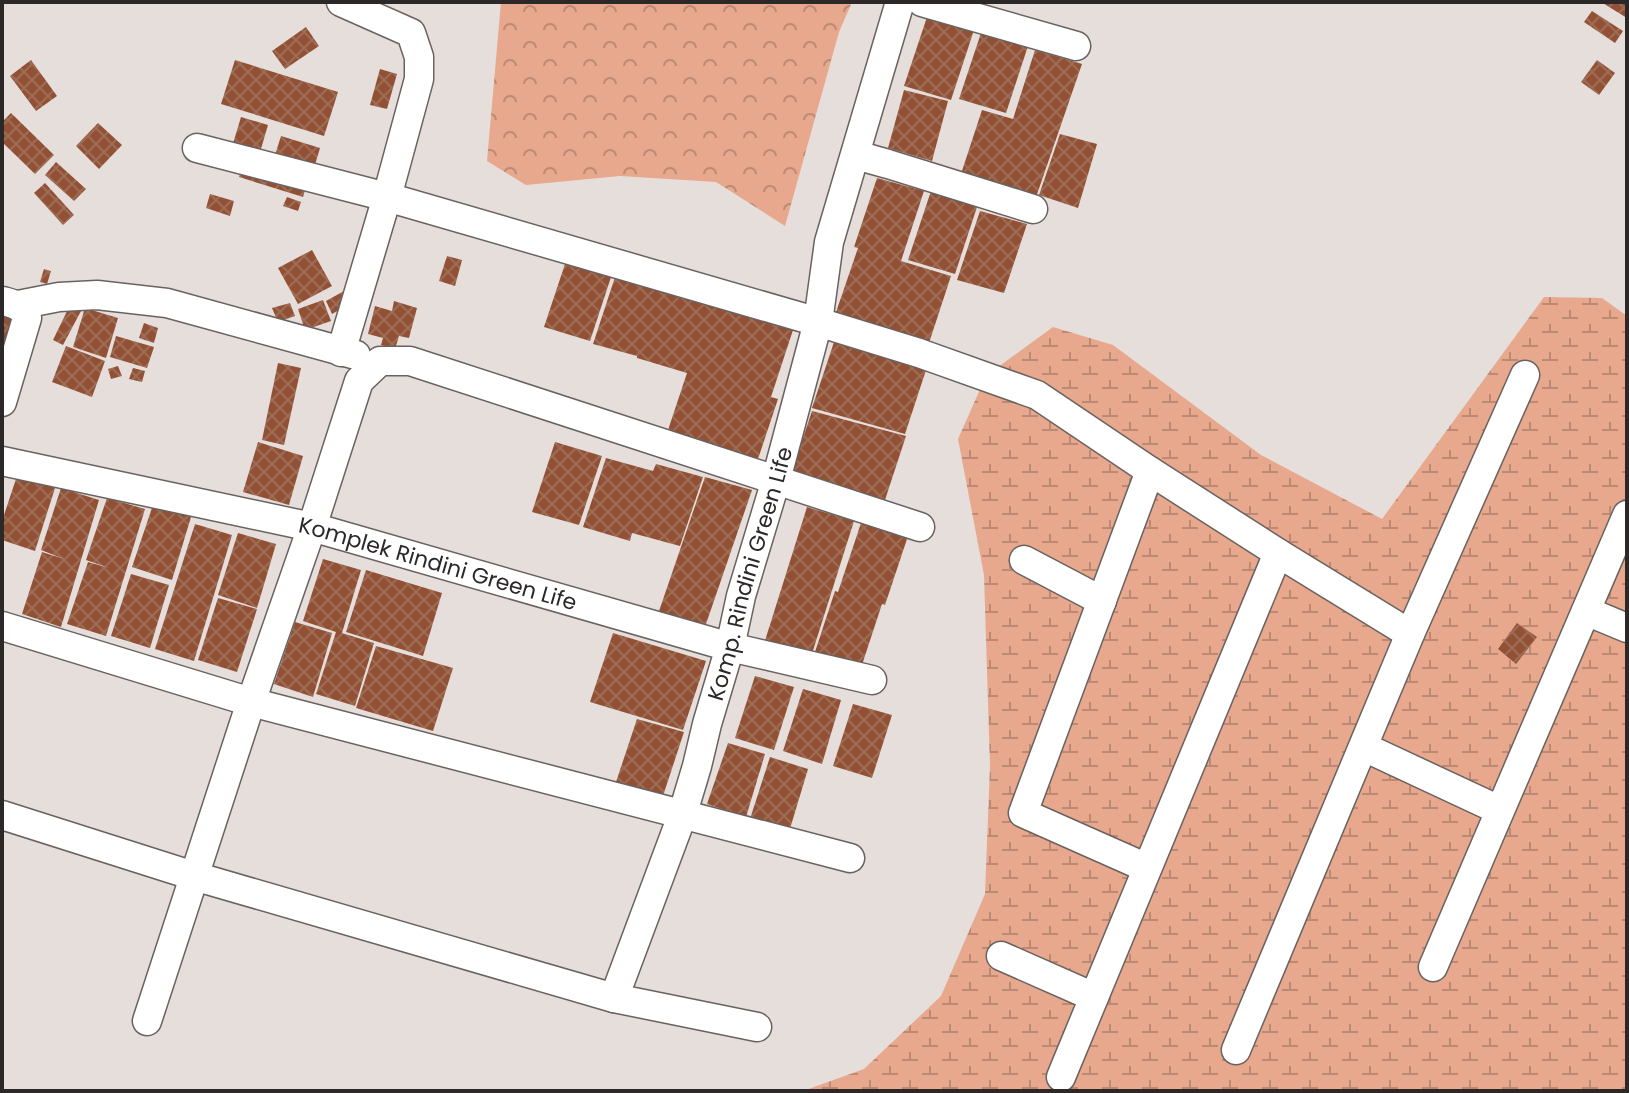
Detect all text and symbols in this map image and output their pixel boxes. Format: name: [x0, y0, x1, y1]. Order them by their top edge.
street label: Komp. Rindini Green Life: [700, 443, 800, 704]
street label: Komplek Rindini Green Life: [296, 510, 581, 618]

